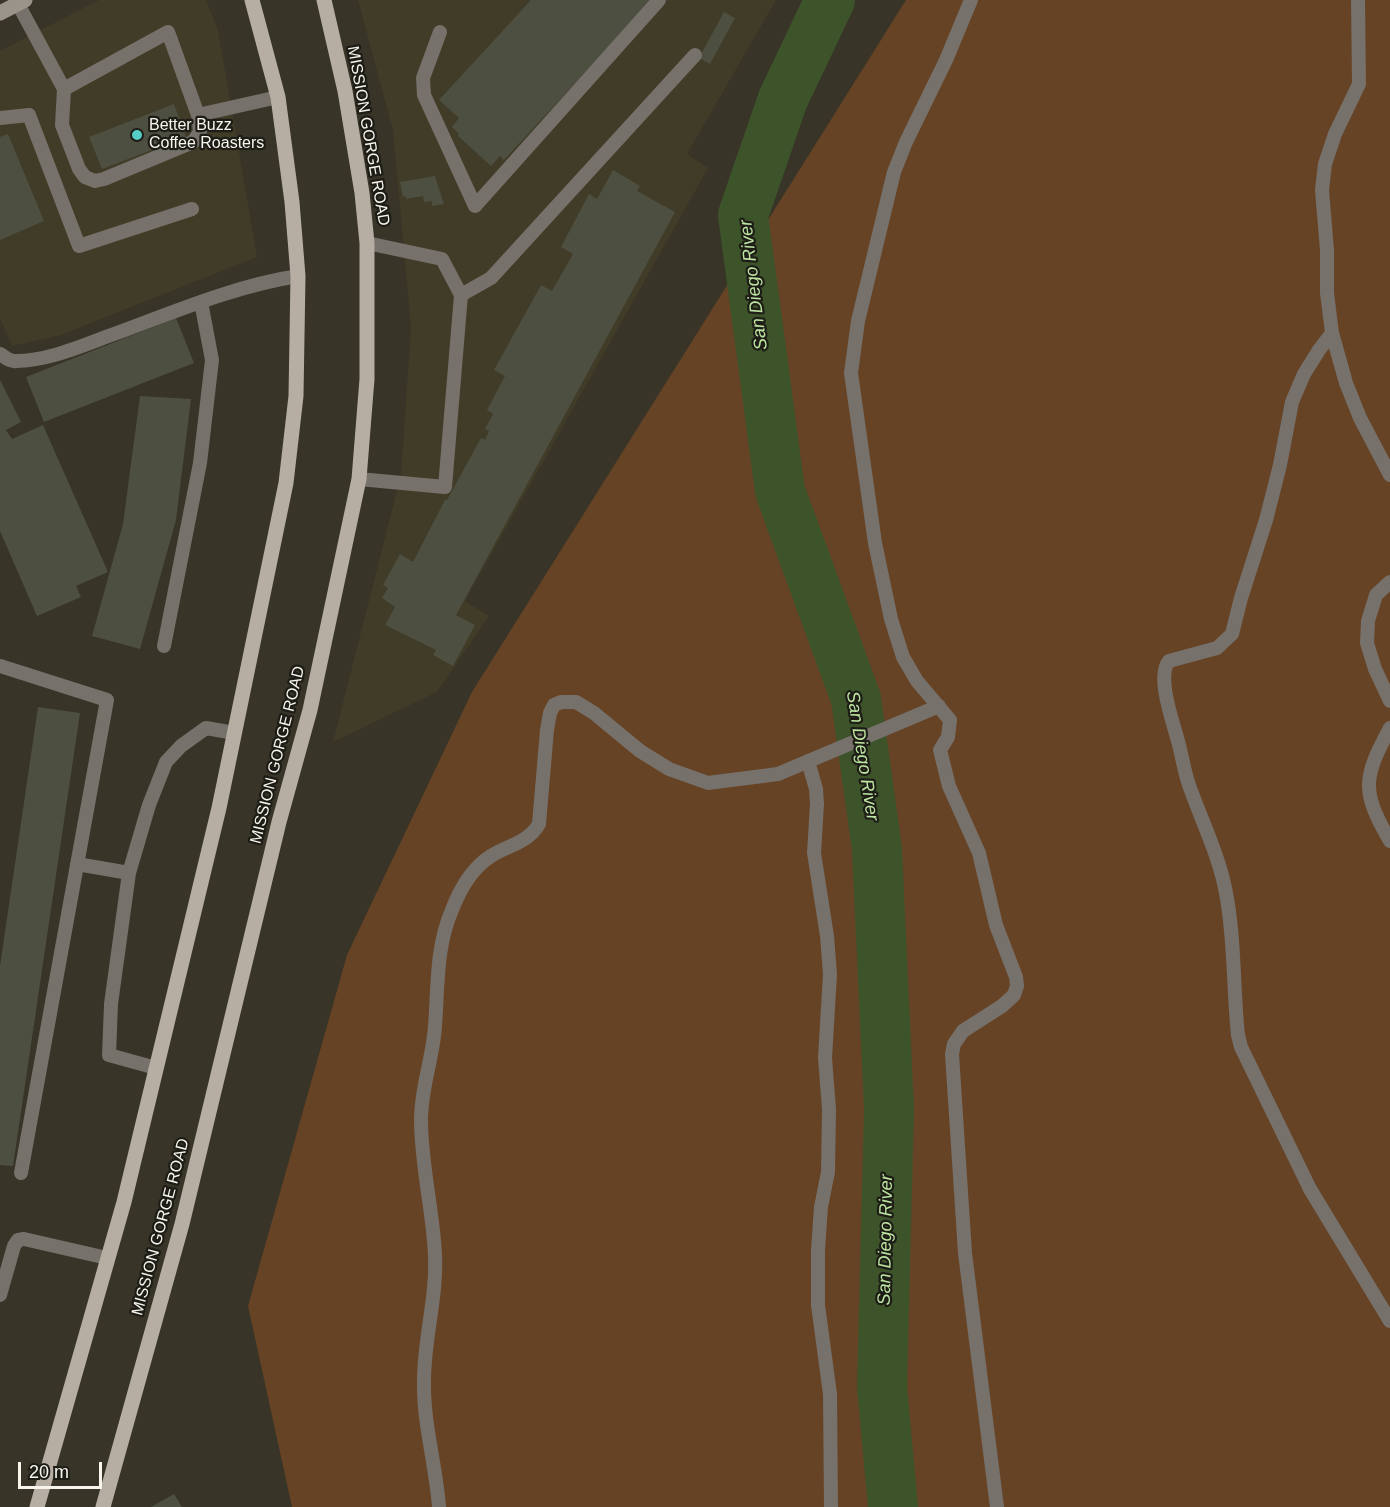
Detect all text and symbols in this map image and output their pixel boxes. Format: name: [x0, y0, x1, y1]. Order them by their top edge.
street label: MISSION GORGE ROAD: [343, 45, 393, 227]
place label: Better Buzz Coffee Roasters: [149, 116, 264, 154]
marker: Better Buzz Coffee Roasters: [130, 128, 144, 142]
water label: San Diego River: [735, 219, 773, 351]
street label: MISSION GORGE ROAD: [247, 664, 309, 846]
water label: San Diego River: [841, 690, 883, 822]
street label: MISSION GORGE ROAD: [128, 1136, 194, 1318]
water label: San Diego River: [874, 1174, 898, 1306]
scale bar: [21, 1450, 105, 1488]
text: 20 m: [29, 1462, 69, 1482]

